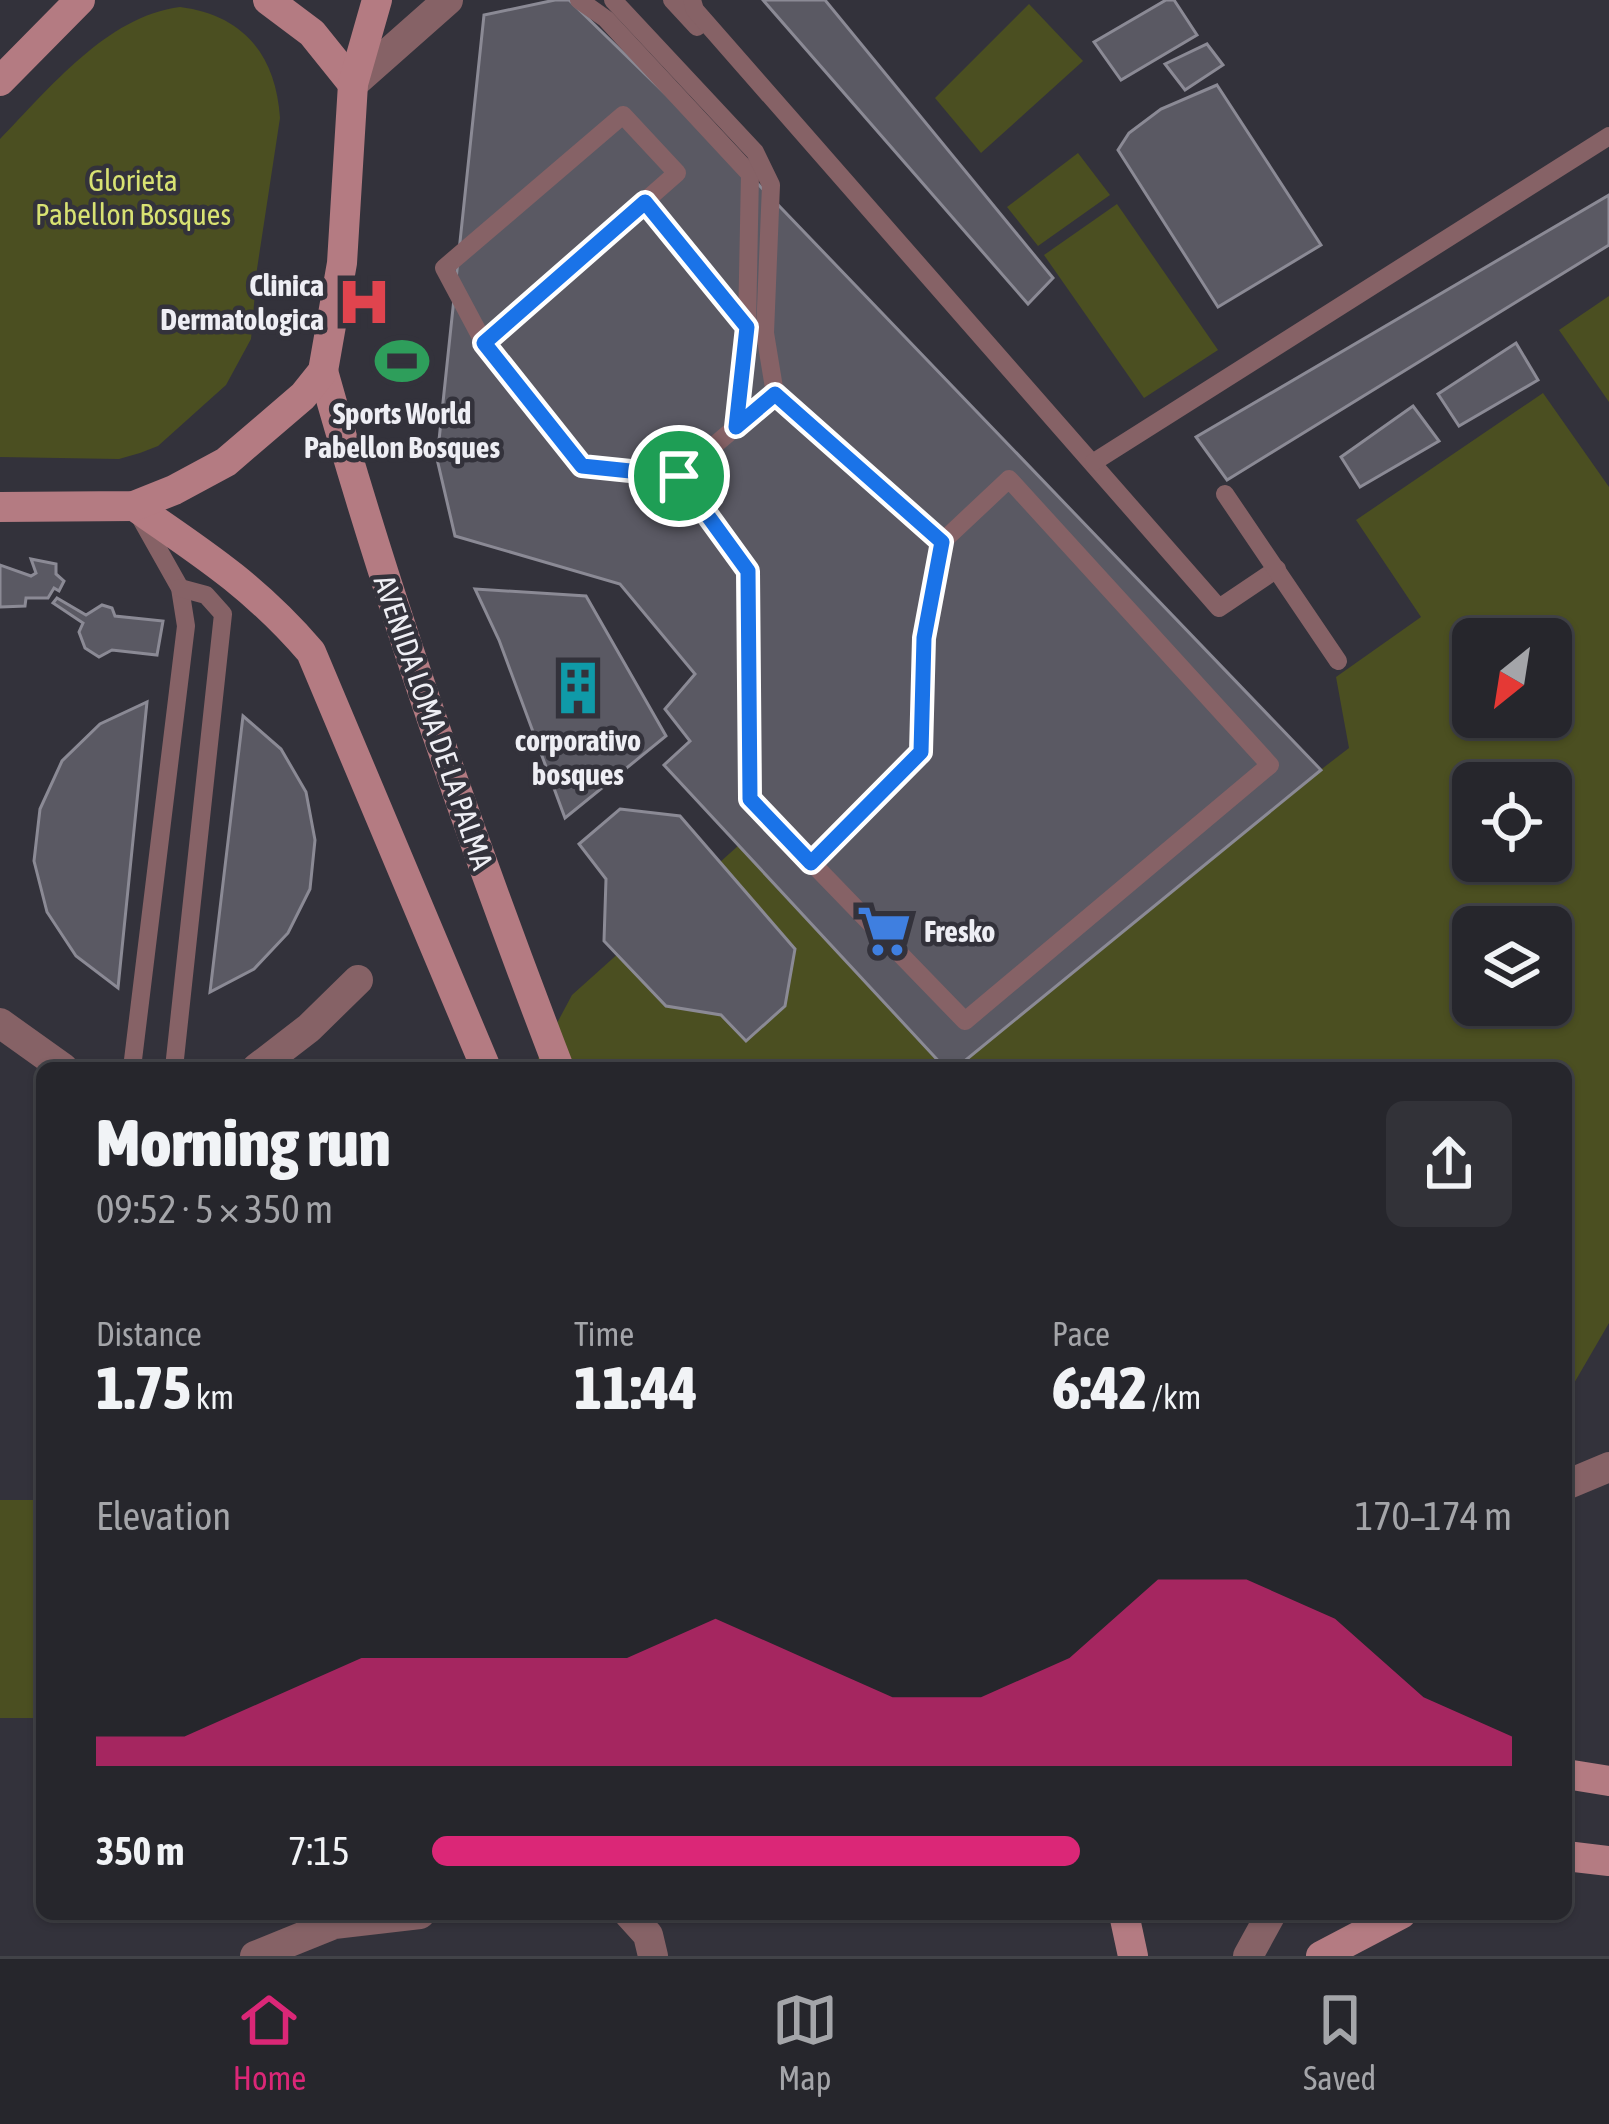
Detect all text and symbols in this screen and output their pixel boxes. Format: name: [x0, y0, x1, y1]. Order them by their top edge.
park label: Glorieta Pabellon Bosques: [35, 163, 231, 231]
place label: Clinica Dermatologica: [160, 268, 324, 336]
hospital icon: Clinica Dermatologica: [335, 273, 393, 331]
sports icon: Sports World Pabellon Bosques: [373, 332, 431, 390]
place label: Sports World Pabellon Bosques: [304, 396, 500, 464]
pin: [628, 425, 730, 527]
icon: arrive: [646, 443, 712, 509]
street label: AVENIDA LOMA DE LA PALMA: [368, 571, 500, 874]
north arrow: [1452, 618, 1572, 738]
map controls: [1452, 618, 1572, 1026]
building icon: corporativo bosques: [549, 659, 607, 717]
place label: corporativo bosques: [515, 723, 641, 791]
button: locate: [1452, 762, 1572, 882]
supermarket icon: Fresko: [855, 902, 913, 960]
button: layers: [1452, 906, 1572, 1026]
place label: Fresko: [924, 914, 995, 948]
button: share: [1386, 1101, 1512, 1227]
text: Morning run: [96, 1104, 391, 1180]
text: 09:52 · 5 × 350 m: [96, 1187, 333, 1231]
text: Distance: [96, 1315, 202, 1353]
text: Time: [574, 1315, 634, 1353]
text: Pace: [1052, 1315, 1110, 1353]
text: 1.75: [96, 1353, 191, 1422]
text: 11:44: [574, 1353, 697, 1422]
text: 6:42: [1052, 1353, 1147, 1422]
text: km: [191, 1378, 234, 1416]
text: /km: [1147, 1378, 1201, 1416]
text: Elevation: [96, 1494, 231, 1538]
text: 170–174 m: [1355, 1494, 1512, 1538]
text: 350 m: [96, 1829, 184, 1873]
text: 7:15: [288, 1829, 350, 1873]
tab: Home: [233, 1987, 306, 2097]
tab: Map: [772, 1987, 838, 2097]
tab: Saved: [1303, 1987, 1376, 2097]

